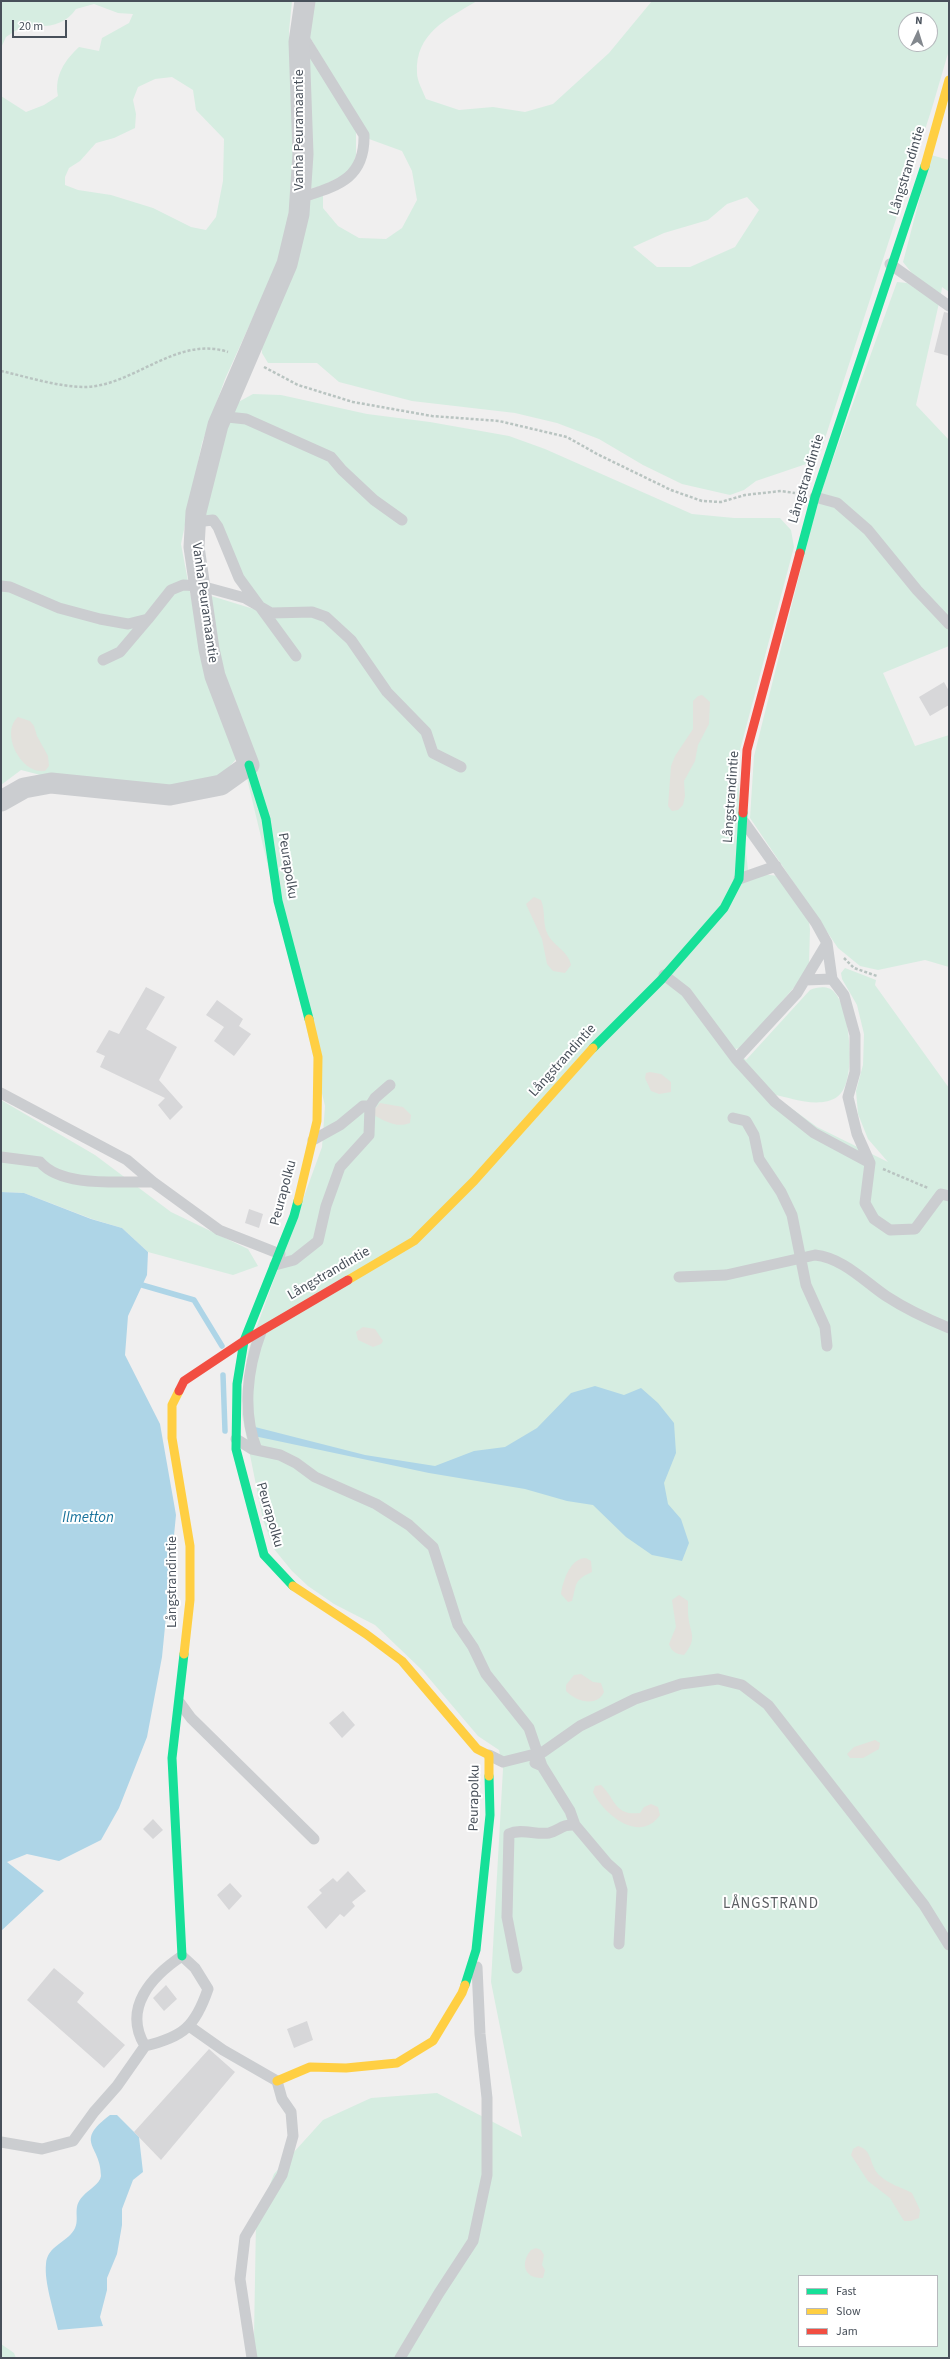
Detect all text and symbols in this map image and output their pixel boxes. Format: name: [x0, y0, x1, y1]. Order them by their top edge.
scale bar: [14, 12, 69, 38]
north arrow: [898, 12, 938, 52]
text: N: [915, 13, 923, 28]
text: 20 m: [19, 18, 43, 35]
street label: Vanha Peuramaantie: [292, 69, 308, 191]
street label: Långstrandintie: [886, 124, 930, 218]
street label: Långstrandintie: [785, 432, 829, 526]
street label: Vanha Peuramaantie: [187, 542, 221, 664]
street label: Långstrandintie: [720, 750, 744, 844]
street label: Peurapolku: [273, 832, 301, 900]
street label: Långstrandintie: [526, 1021, 600, 1101]
street label: Peurapolku: [267, 1158, 301, 1228]
street label: Långstrandintie: [285, 1244, 373, 1304]
street label: Peurapolku: [252, 1480, 286, 1550]
water label: Ilmetton: [62, 1510, 114, 1528]
street label: Långstrandintie: [165, 1536, 181, 1628]
street label: Peurapolku: [466, 1764, 484, 1832]
district label: LÅNGSTRAND: [723, 1896, 819, 1914]
legend: [798, 2275, 938, 2347]
text: Fast: [836, 2283, 856, 2300]
text: Slow: [836, 2303, 861, 2320]
text: Jam: [836, 2323, 858, 2340]

